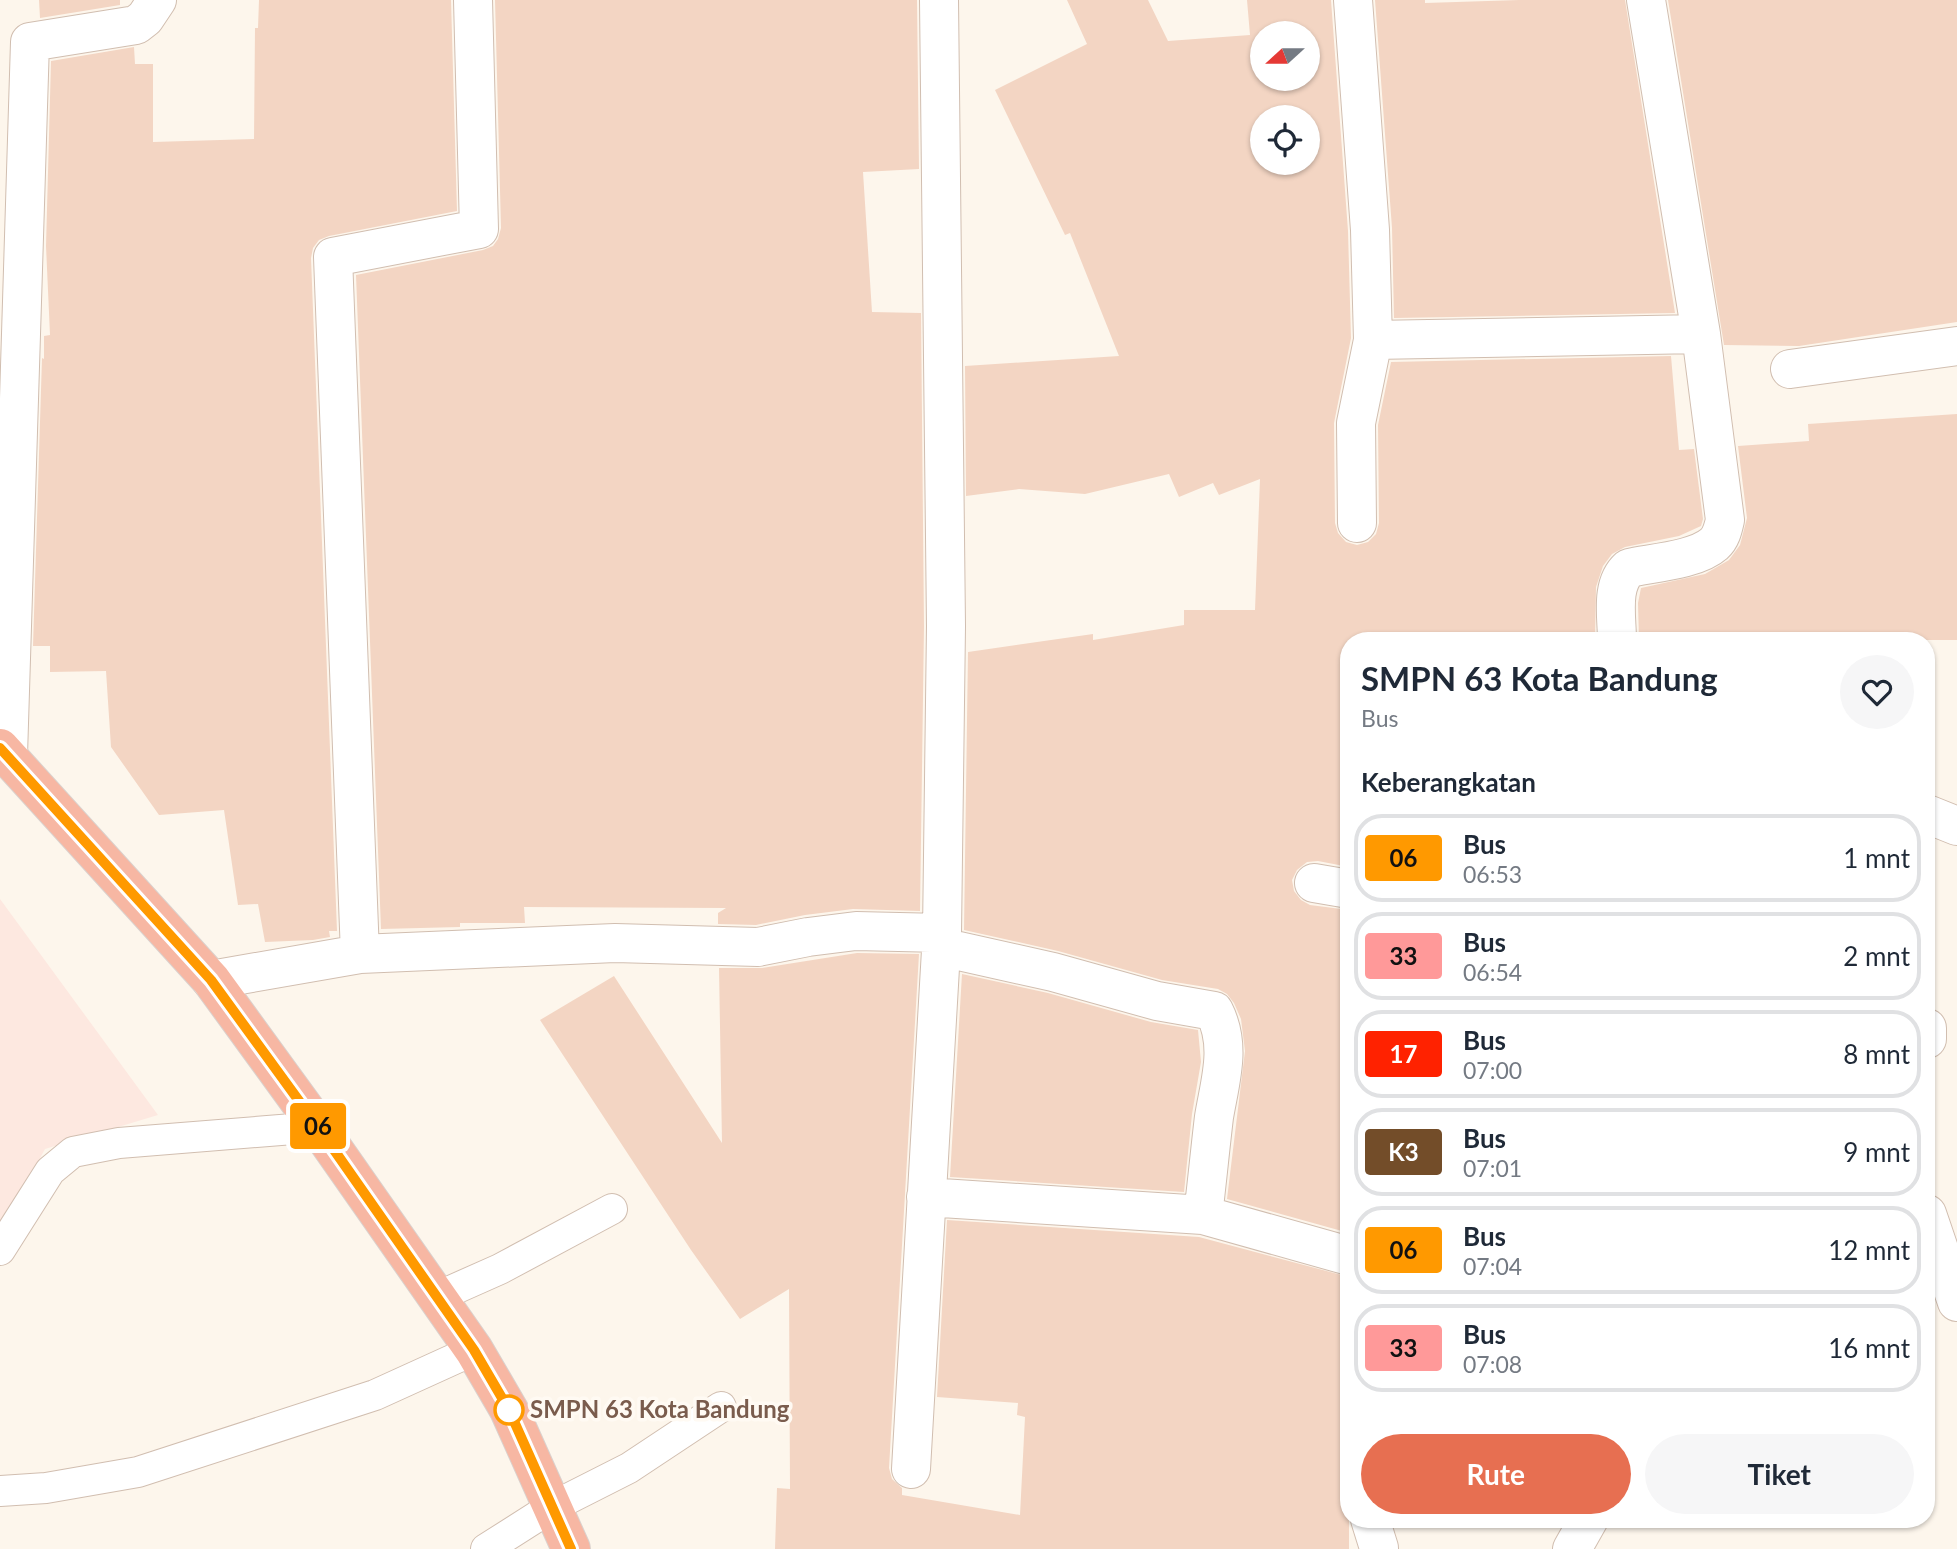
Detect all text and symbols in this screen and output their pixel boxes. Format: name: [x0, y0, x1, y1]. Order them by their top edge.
north arrow: [1250, 21, 1320, 91]
map controls: [1250, 21, 1320, 175]
button: locate: [1250, 105, 1320, 175]
button: heart: [1840, 655, 1914, 729]
text: SMPN 63 Kota Bandung: [1361, 658, 1718, 698]
text: Bus: [1361, 704, 1398, 732]
text: Keberangkatan: [1361, 766, 1536, 798]
text: Bus: [1463, 828, 1506, 860]
text: 1 mnt: [1843, 842, 1910, 874]
text: 06: [1390, 843, 1417, 872]
text: 06:53: [1463, 860, 1522, 888]
text: Bus: [1463, 926, 1506, 958]
text: 2 mnt: [1843, 940, 1910, 972]
text: 33: [1390, 941, 1417, 970]
text: 06:54: [1463, 958, 1522, 986]
text: Bus: [1463, 1024, 1506, 1056]
text: 8 mnt: [1843, 1038, 1910, 1070]
text: 17: [1390, 1039, 1417, 1068]
text: 07:00: [1463, 1056, 1522, 1084]
line badge: 06: [286, 1103, 350, 1149]
text: 06: [304, 1111, 332, 1140]
text: Bus: [1463, 1122, 1506, 1154]
text: 9 mnt: [1843, 1136, 1910, 1168]
text: K3: [1388, 1137, 1419, 1166]
text: 07:01: [1463, 1154, 1522, 1182]
text: Bus: [1463, 1220, 1506, 1252]
text: 12 mnt: [1828, 1234, 1910, 1266]
text: 06: [1390, 1235, 1417, 1264]
text: 07:04: [1463, 1252, 1522, 1280]
text: Bus: [1463, 1318, 1506, 1350]
text: 16 mnt: [1828, 1332, 1910, 1364]
text: 33: [1390, 1333, 1417, 1362]
text: 07:08: [1463, 1350, 1522, 1378]
place label: SMPN 63 Kota Bandung: [530, 1394, 790, 1423]
marker: SMPN 63 Kota Bandung: [494, 1395, 524, 1425]
button: Rute: [1361, 1434, 1631, 1514]
button: Tiket: [1645, 1434, 1914, 1514]

